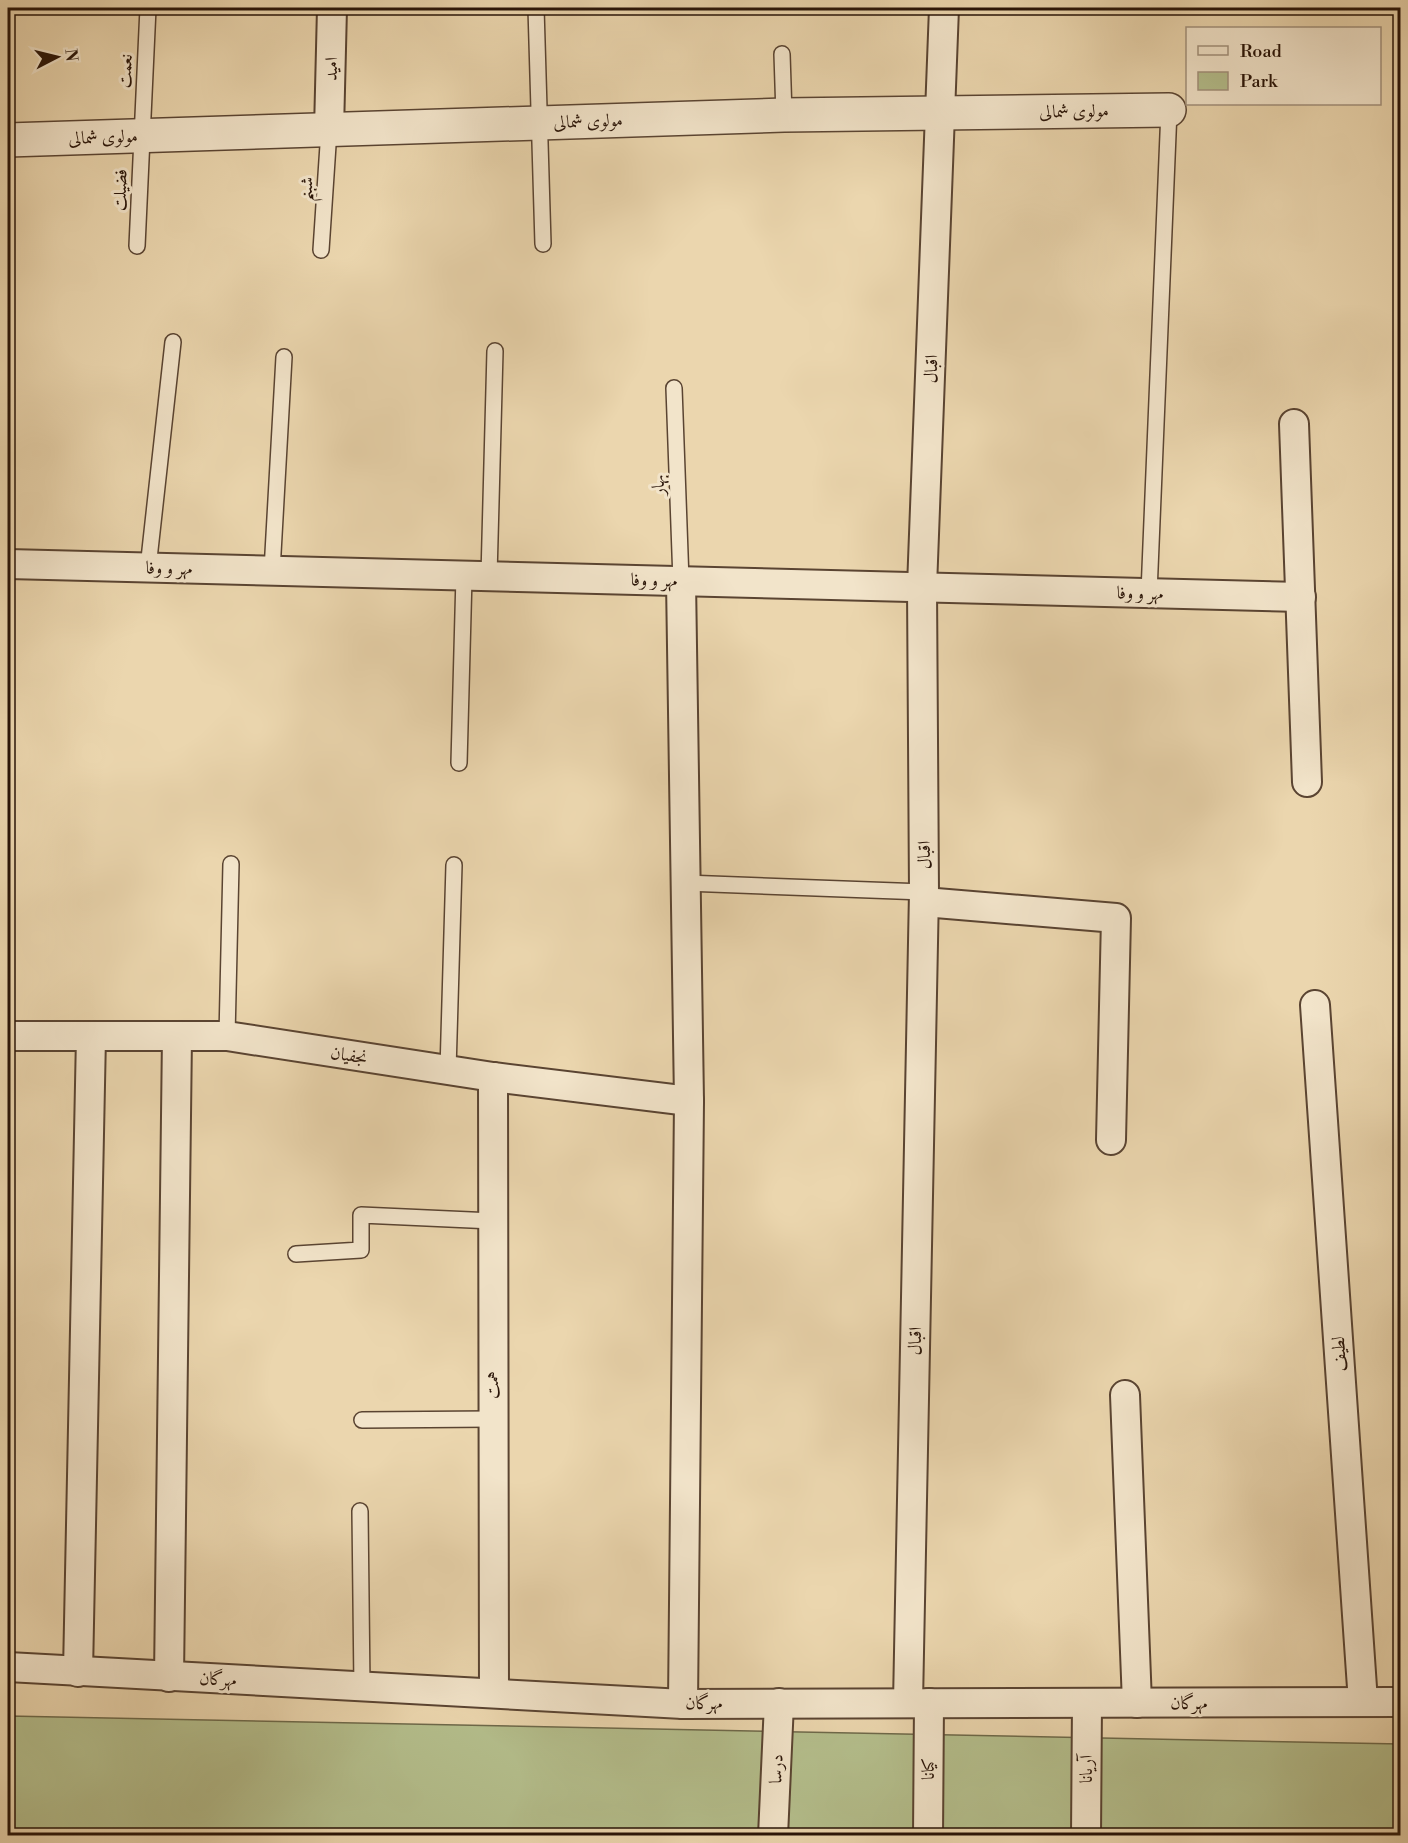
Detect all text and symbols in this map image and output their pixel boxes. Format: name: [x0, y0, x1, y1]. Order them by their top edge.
north arrow: [27, 27, 87, 87]
legend: [1186, 27, 1381, 105]
text: Road: [1240, 40, 1283, 63]
text: N: [60, 48, 82, 63]
street label: نعمت: [113, 53, 138, 89]
street label: امید: [320, 57, 343, 81]
text: Park: [1240, 70, 1279, 93]
street label: مولوی شمالی: [1039, 99, 1109, 124]
street label: مولوی شمالی: [553, 109, 623, 134]
street label: مولوی شمالی: [68, 125, 138, 150]
street label: فضیلت: [108, 169, 133, 211]
street label: شبنم: [294, 176, 325, 203]
street label: اقبال: [920, 354, 943, 384]
street label: بهار: [647, 474, 670, 498]
street label: مهر و وفا: [145, 557, 193, 580]
street label: مهر و وفا: [630, 569, 678, 592]
street label: مهر و وفا: [1116, 582, 1164, 605]
street label: اقبال: [913, 841, 936, 869]
street label: نجفیان: [329, 1041, 369, 1070]
street label: اقبال: [904, 1326, 927, 1356]
street label: لطیف: [1327, 1335, 1352, 1373]
street label: همت: [481, 1371, 504, 1399]
street label: مهرگان: [199, 1667, 237, 1692]
street label: مهرگان: [685, 1692, 723, 1715]
street label: مهرگان: [1170, 1692, 1208, 1715]
street label: آریانا: [1075, 1753, 1098, 1783]
street label: درسا: [764, 1754, 789, 1784]
street label: کیانا: [917, 1758, 940, 1780]

